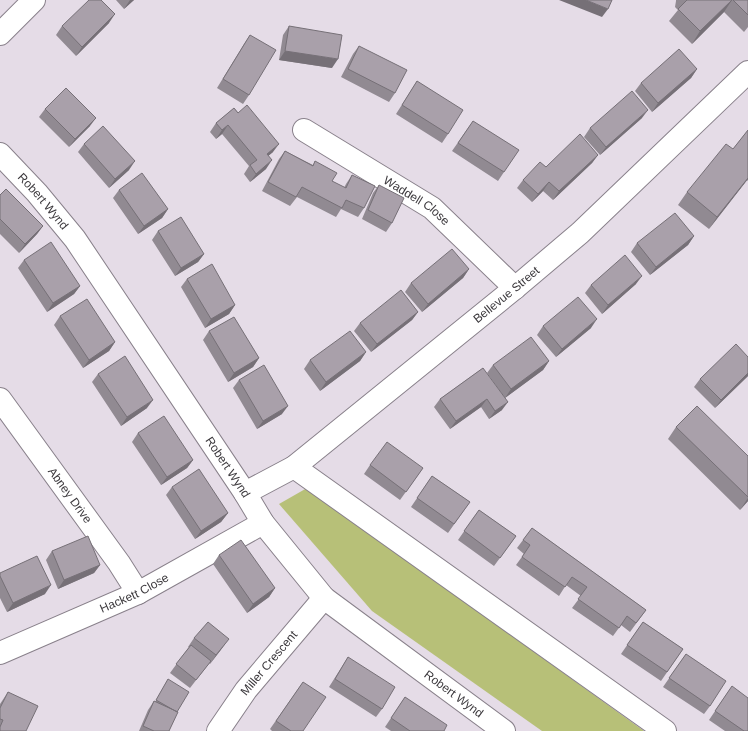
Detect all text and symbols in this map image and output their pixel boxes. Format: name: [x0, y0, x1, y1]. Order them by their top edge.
street label: Robert Wynd: [15, 170, 71, 232]
street label: Waddell Close: [381, 173, 453, 228]
street label: Bellevue Street: [470, 263, 543, 326]
street label: Robert Wynd: [202, 434, 253, 500]
street label: Abney Drive: [45, 465, 95, 526]
street label: Hackett Close: [98, 570, 171, 616]
street label: Miller Crescent: [238, 627, 301, 698]
street label: Robert Wynd: [421, 667, 486, 720]

